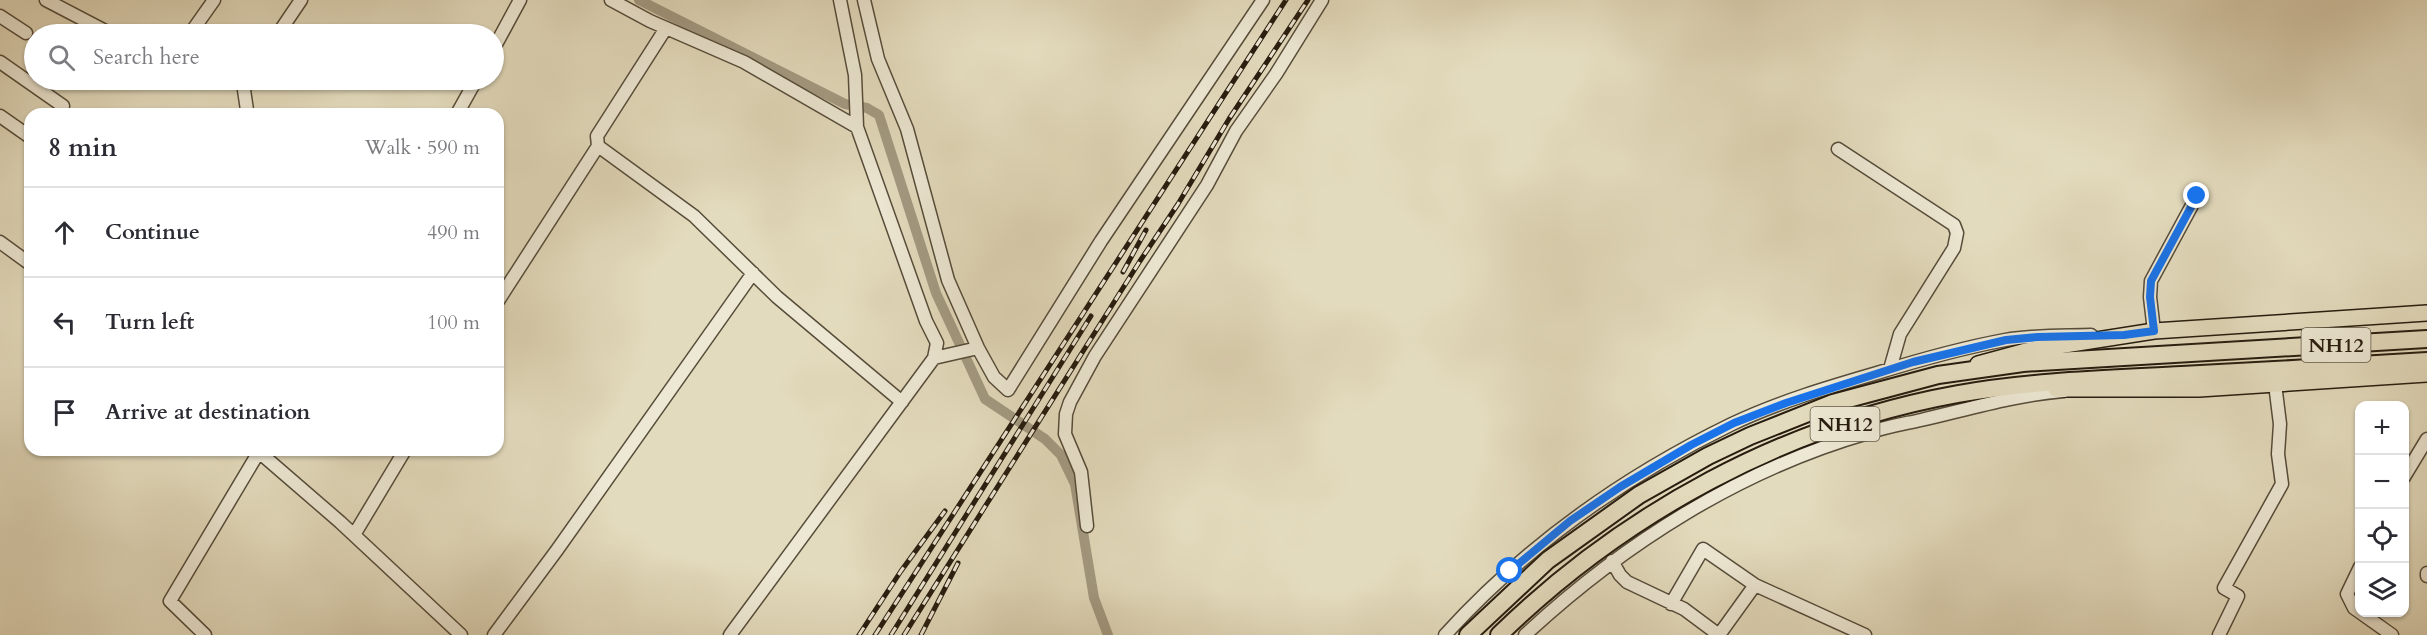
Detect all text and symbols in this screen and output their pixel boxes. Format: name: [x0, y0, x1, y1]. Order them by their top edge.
search box: [24, 24, 504, 90]
icon: search: [45, 41, 78, 74]
text: Search here: [93, 42, 200, 72]
text: 8 min: [48, 130, 117, 165]
text: Walk · 590 m: [365, 134, 480, 161]
route end: [2183, 182, 2209, 208]
icon: ahead: [48, 216, 81, 249]
text: Continue: [105, 217, 200, 247]
text: 490 m: [427, 219, 480, 246]
icon: left: [48, 306, 81, 339]
text: Turn left: [105, 307, 194, 337]
text: 100 m: [427, 309, 480, 336]
road number: NH12: [2302, 328, 2370, 362]
icon: arrive: [48, 396, 81, 429]
text: Arrive at destination: [105, 397, 310, 427]
map controls: [2355, 401, 2409, 617]
button: +: [2355, 401, 2409, 455]
road number: NH12: [1810, 407, 1880, 441]
button: −: [2355, 455, 2409, 509]
button: locate: [2355, 509, 2409, 563]
route start: [1496, 557, 1522, 583]
button: layers: [2355, 563, 2409, 617]

